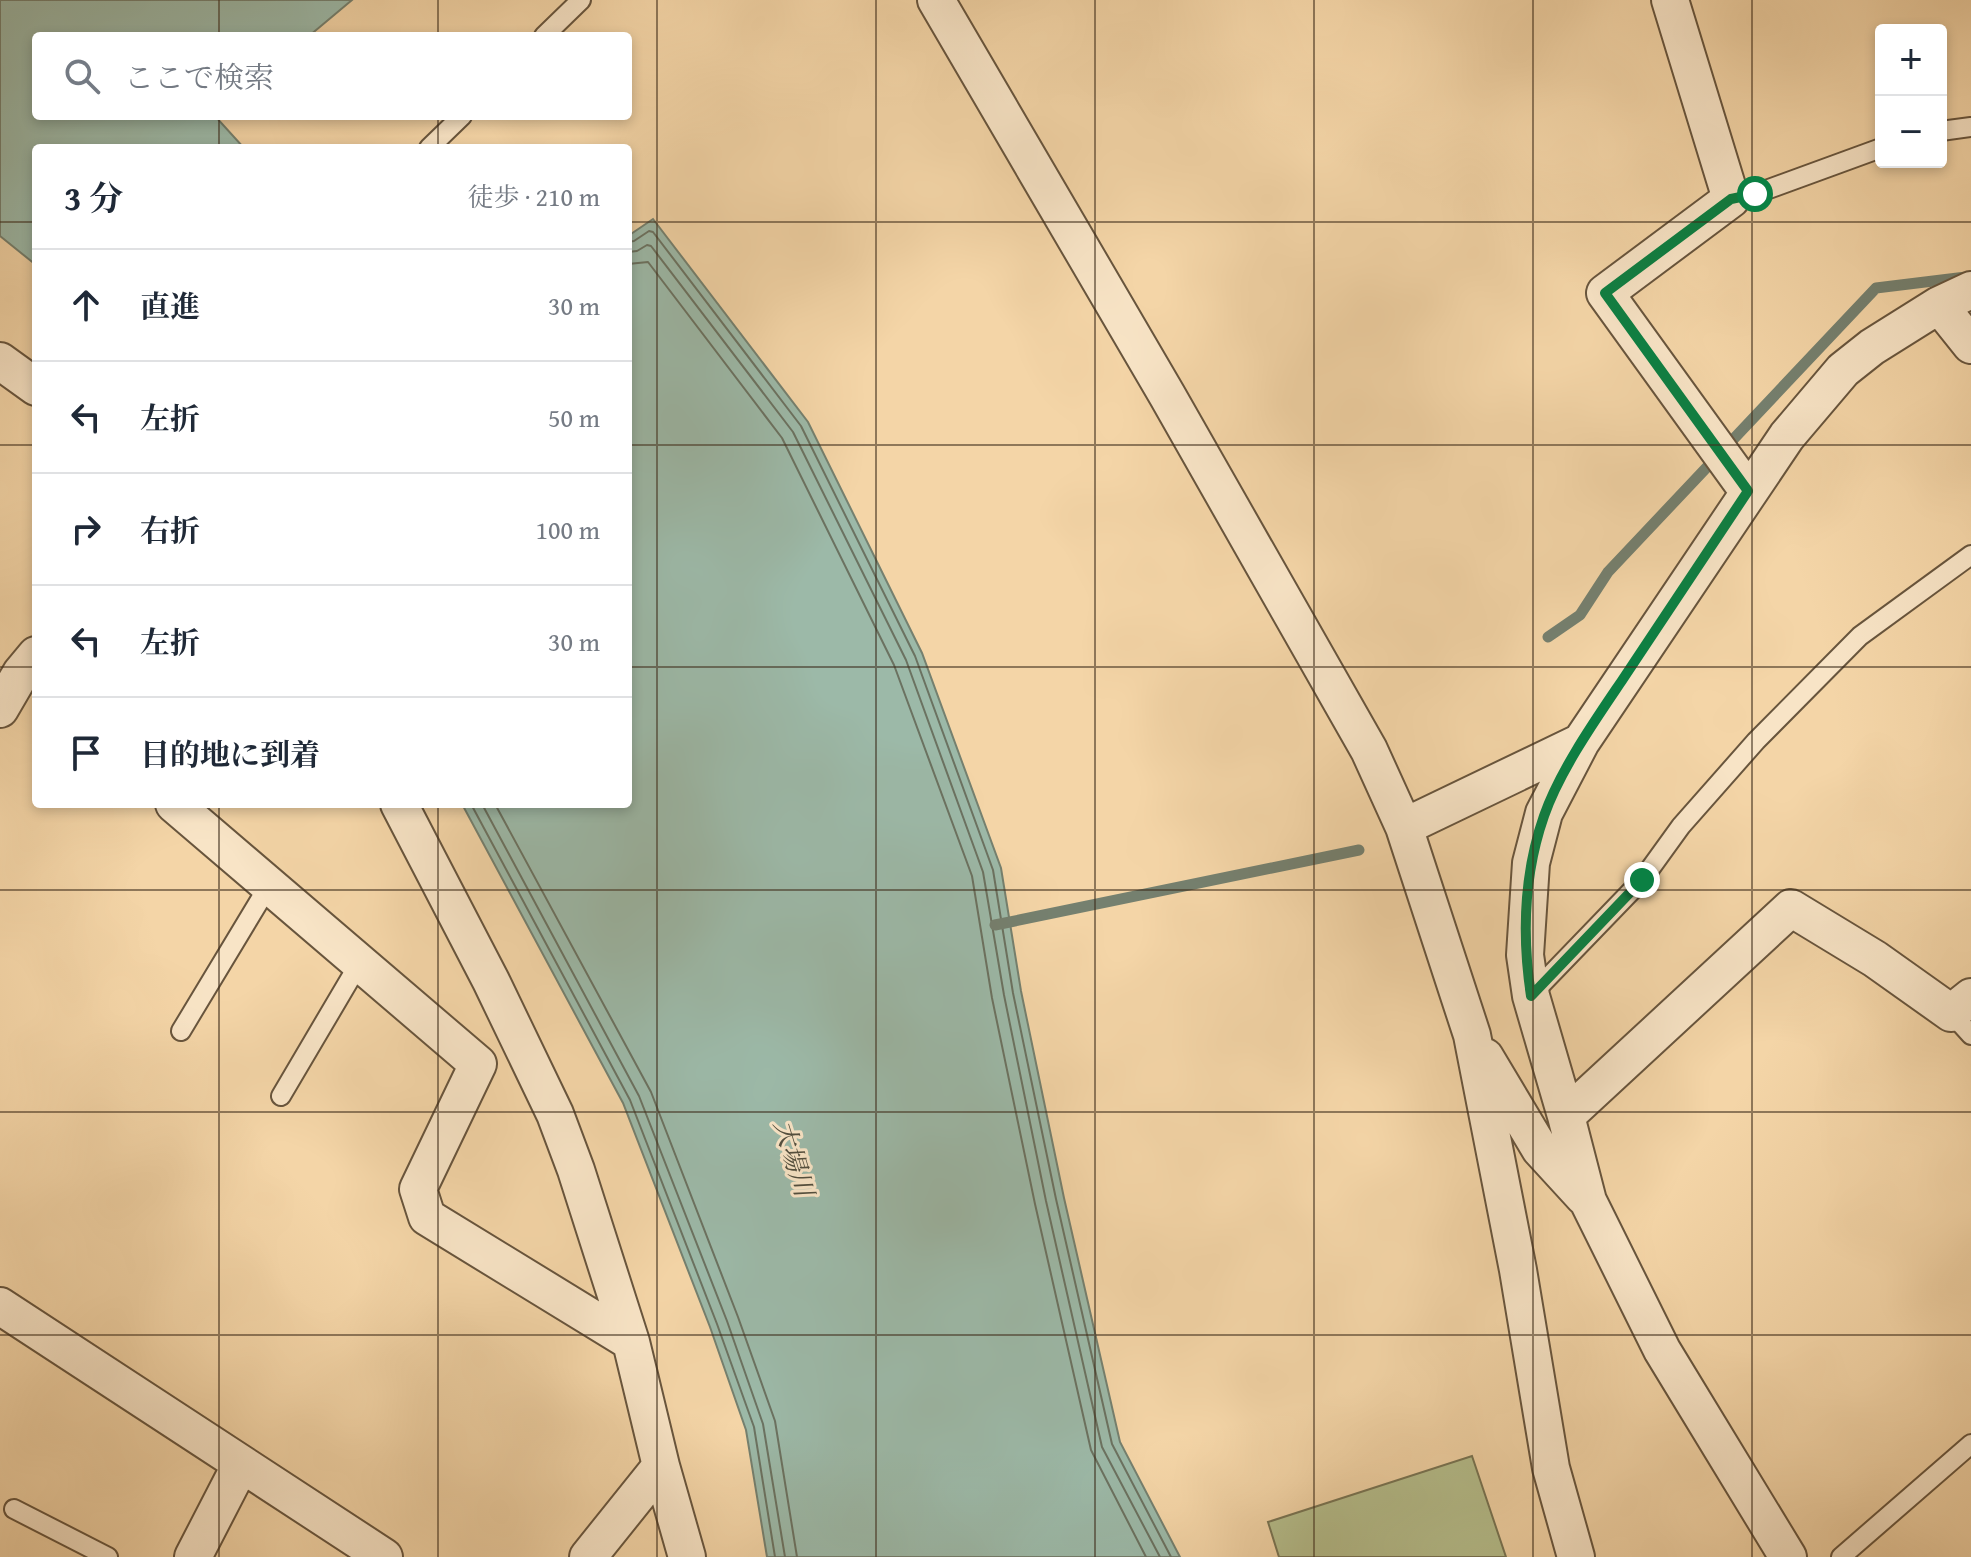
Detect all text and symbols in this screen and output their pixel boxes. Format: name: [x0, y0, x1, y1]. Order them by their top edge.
map controls: [1875, 24, 1947, 168]
button: +: [1875, 24, 1947, 96]
search box: [32, 32, 632, 120]
icon: search: [60, 54, 104, 98]
text: ここで検索: [124, 55, 274, 99]
button: −: [1875, 96, 1947, 168]
text: 3 分: [64, 173, 123, 222]
route start: [1737, 176, 1773, 212]
text: 徒歩 · 210 m: [468, 177, 600, 216]
icon: ahead: [64, 283, 108, 327]
text: 直進: [140, 284, 200, 328]
text: 30 m: [548, 286, 600, 325]
icon: left: [64, 395, 108, 439]
text: 左折: [140, 396, 200, 440]
text: 50 m: [548, 398, 600, 437]
icon: right: [64, 507, 108, 551]
text: 右折: [140, 508, 200, 552]
text: 100 m: [535, 510, 600, 549]
icon: left: [64, 619, 108, 663]
text: 左折: [140, 620, 200, 664]
text: 30 m: [548, 622, 600, 661]
icon: arrive: [64, 731, 108, 775]
text: 目的地に到着: [140, 732, 320, 776]
route end: [1624, 862, 1660, 898]
water label: 大場川: [764, 1115, 825, 1204]

